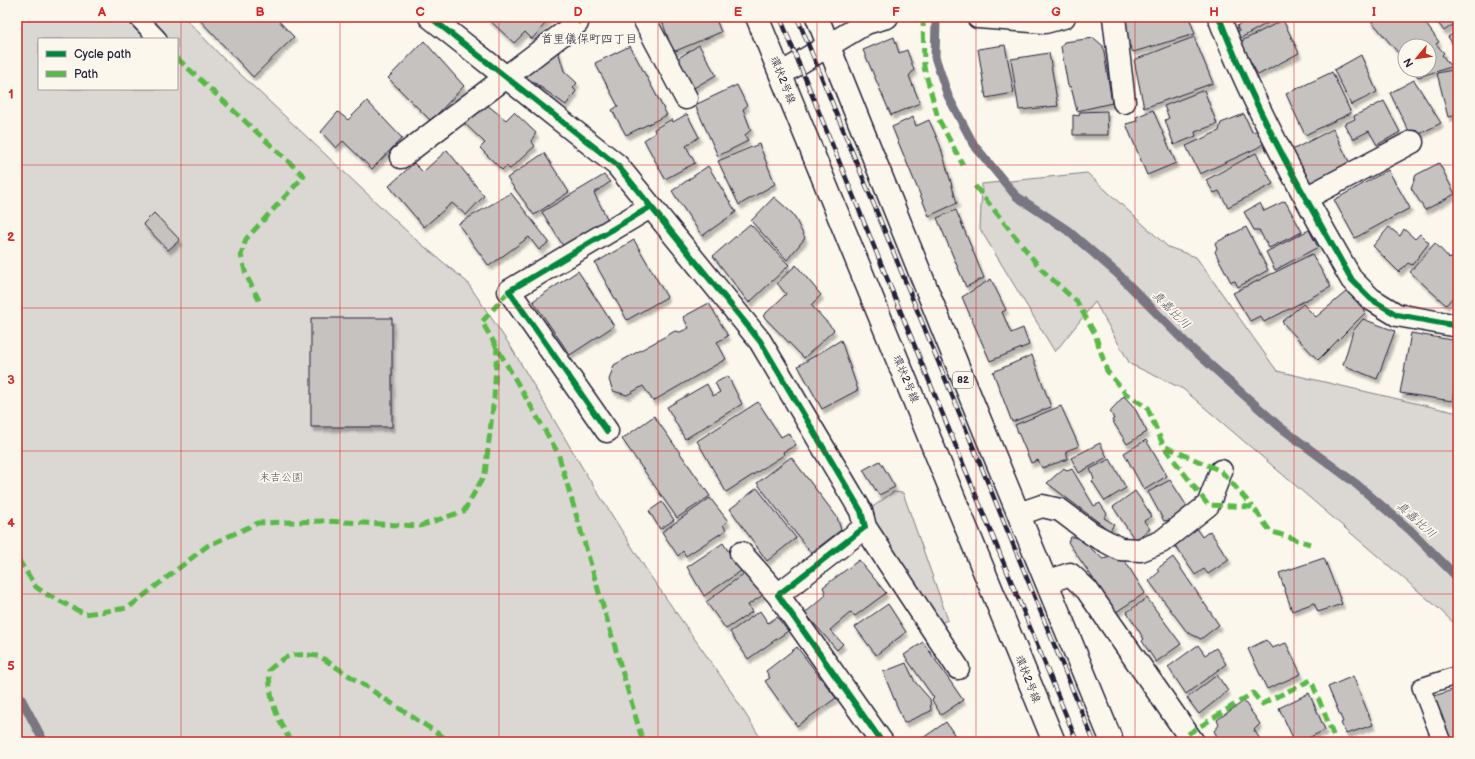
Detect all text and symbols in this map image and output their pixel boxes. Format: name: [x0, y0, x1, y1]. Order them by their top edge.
text: A: [97, 4, 106, 20]
text: B: [255, 4, 265, 20]
text: C: [415, 4, 425, 20]
text: D: [573, 4, 583, 20]
text: E: [734, 4, 743, 20]
text: F: [892, 4, 900, 20]
text: G: [1051, 4, 1061, 20]
text: H: [1209, 4, 1219, 20]
text: I: [1372, 4, 1376, 20]
district label: 首里儀保町四丁目: [541, 32, 637, 47]
legend: [38, 38, 178, 90]
north arrow: [1397, 38, 1437, 78]
text: Cycle path: [74, 47, 131, 62]
street label: 環状2号線: [768, 54, 798, 106]
text: N: [1401, 56, 1416, 69]
text: Path: [74, 67, 99, 82]
text: 1: [8, 86, 14, 102]
text: 2: [7, 229, 15, 245]
water label: 真嘉比川: [1149, 288, 1193, 332]
street label: 環状2号線: [890, 353, 922, 405]
text: 3: [7, 372, 15, 388]
road number: 82: [953, 372, 973, 388]
park label: 末吉公園: [259, 471, 303, 484]
water label: 真嘉比川: [1393, 498, 1439, 542]
text: 4: [7, 515, 15, 531]
street label: 環状2号線: [1013, 653, 1043, 705]
text: 5: [7, 658, 15, 674]

